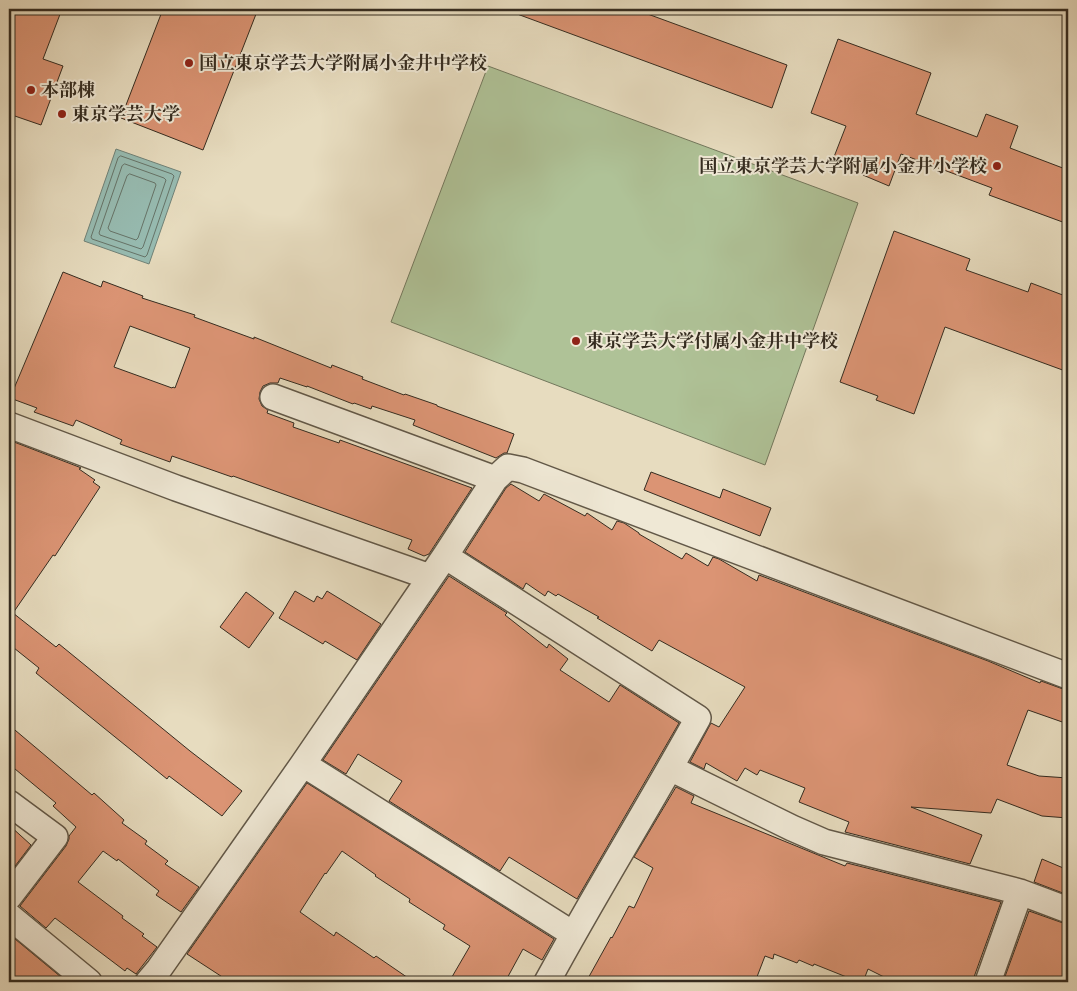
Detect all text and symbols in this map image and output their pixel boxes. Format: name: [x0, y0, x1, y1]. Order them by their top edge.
place label: 国立東京学芸大学附属小金井中学校: [199, 53, 487, 73]
marker: 国立東京学芸大学附属小金井中学校: [183, 57, 195, 69]
place label: 本部棟: [41, 80, 95, 100]
marker: 本部棟: [25, 84, 37, 96]
place label: 東京学芸大学: [72, 104, 180, 124]
marker: 東京学芸大学: [56, 108, 68, 120]
place label: 国立東京学芸大学附属小金井小学校: [699, 156, 987, 176]
marker: 国立東京学芸大学附属小金井小学校: [991, 160, 1003, 172]
place label: 東京学芸大学付属小金井中学校: [586, 331, 838, 351]
marker: 東京学芸大学付属小金井中学校: [570, 335, 582, 347]

